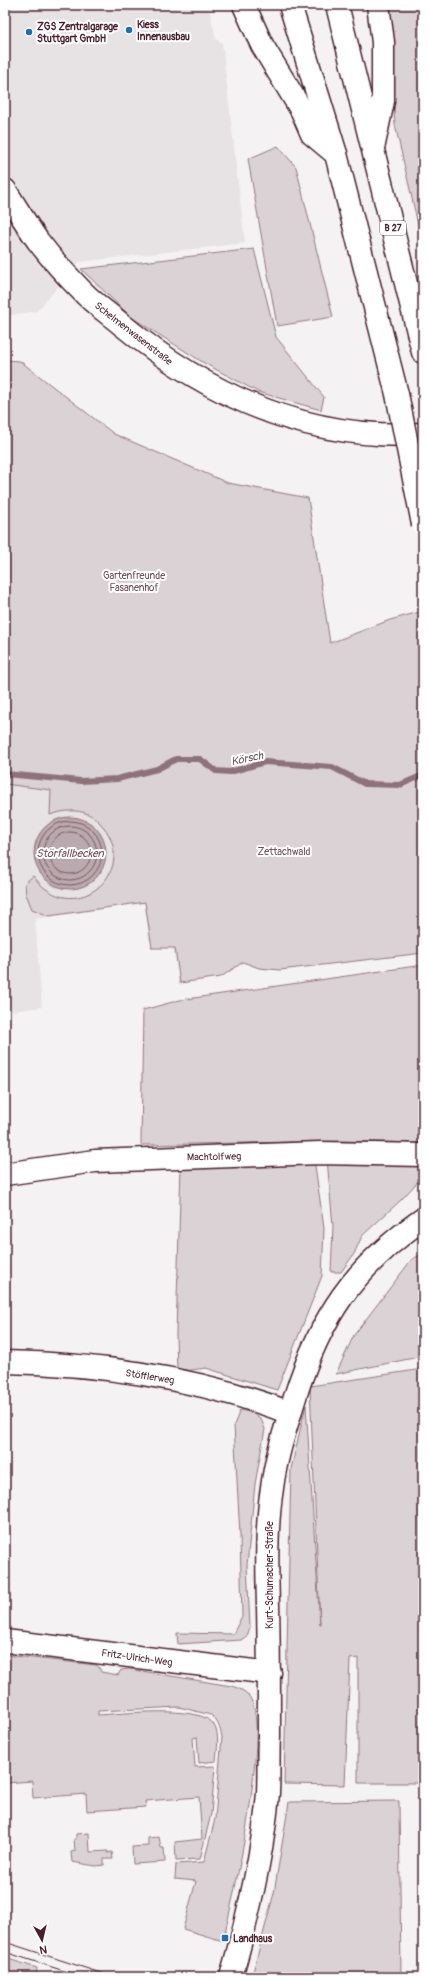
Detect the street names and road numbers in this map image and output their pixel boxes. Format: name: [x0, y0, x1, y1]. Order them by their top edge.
road number: B 27: [380, 221, 406, 235]
street label: Schelmenwasenstraße: [92, 300, 175, 368]
street label: Machtolfweg: [187, 1151, 241, 1163]
street label: Stöfflerweg: [124, 1367, 175, 1387]
street label: Kurt-Schumacher-Straße: [264, 1521, 276, 1629]
street label: Fritz-Ulrich-Weg: [100, 1647, 173, 1669]

